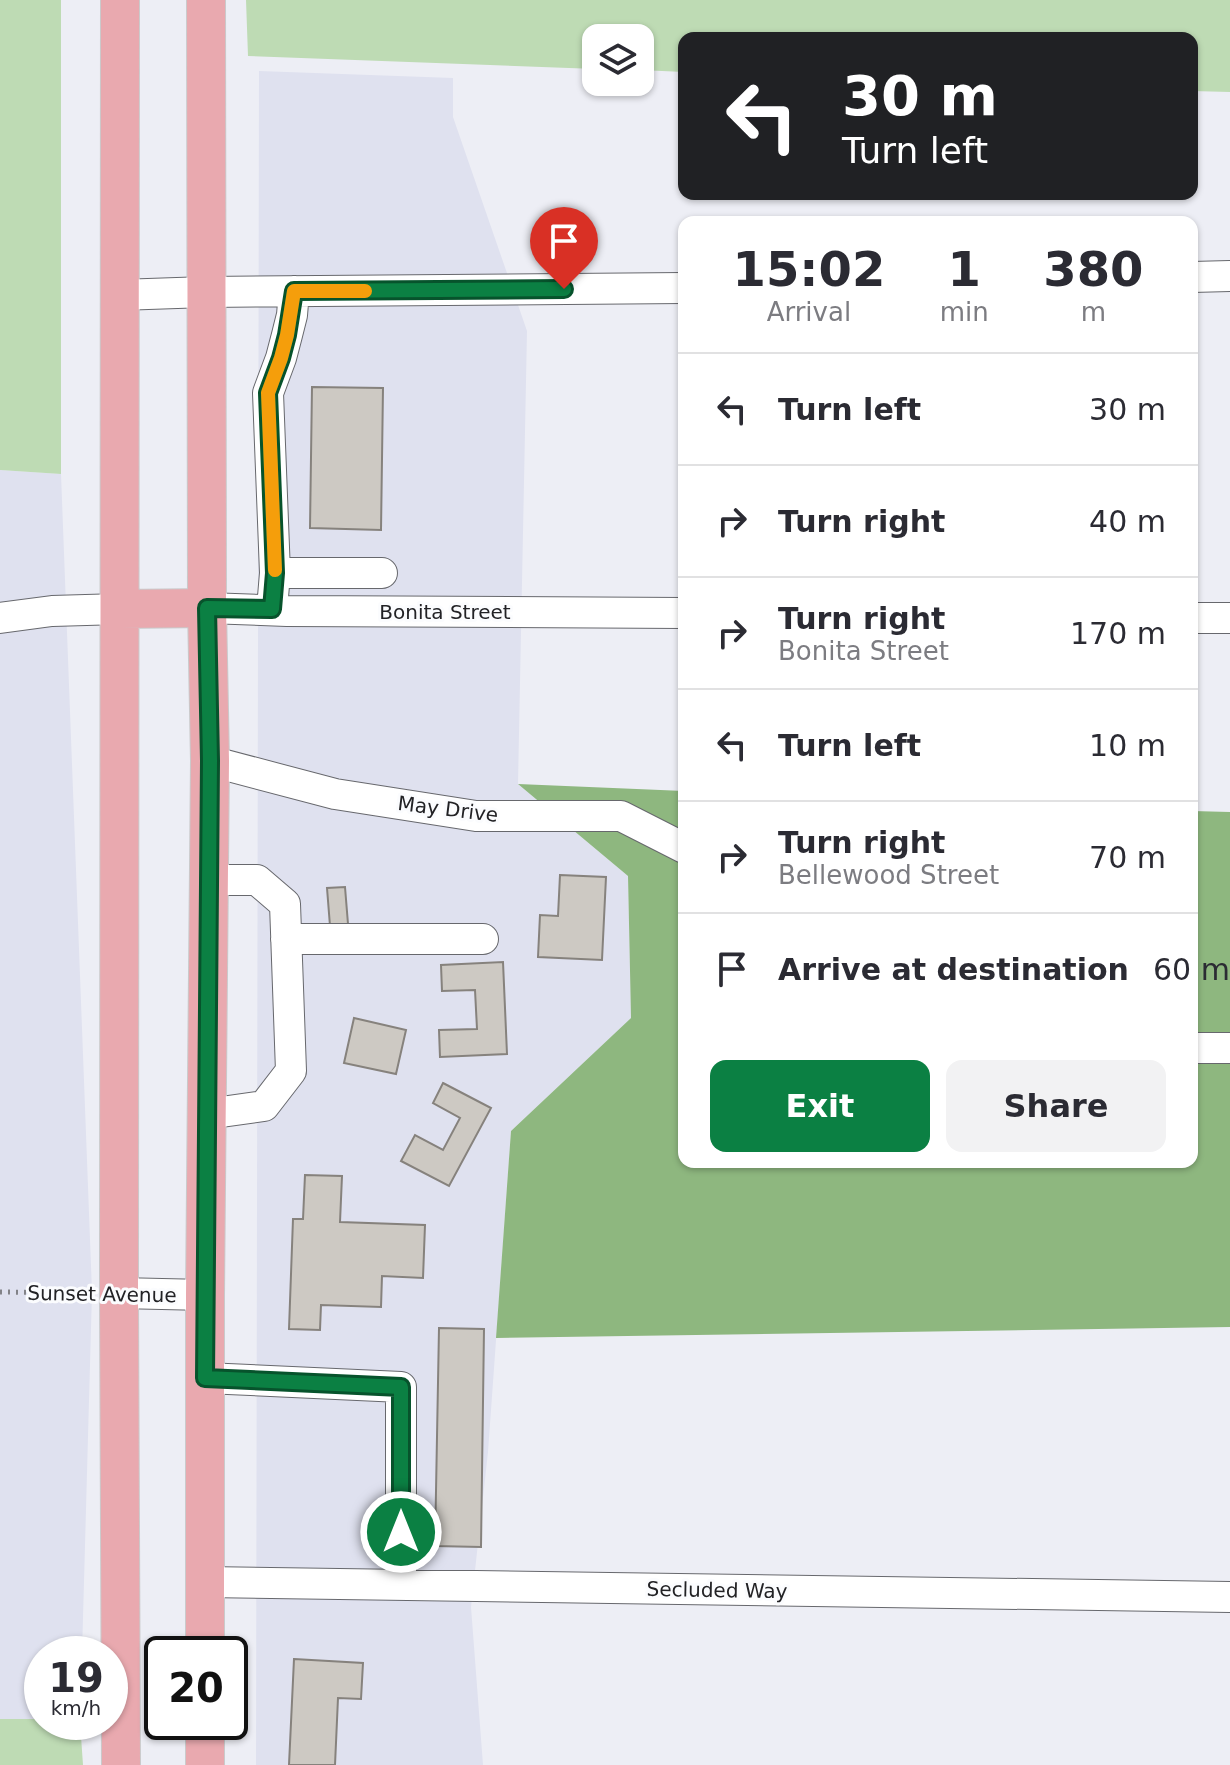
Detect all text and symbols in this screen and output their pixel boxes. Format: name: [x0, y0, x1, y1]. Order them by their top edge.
map controls: [582, 24, 654, 96]
button: layers: [582, 24, 654, 96]
text: 30 m: [842, 63, 998, 128]
icon: left: [710, 64, 814, 168]
text: Turn left: [842, 130, 988, 171]
pin: [530, 207, 598, 289]
icon: arrive: [542, 219, 586, 263]
text: 15:02: [732, 241, 885, 297]
text: 1: [948, 241, 981, 297]
text: 380: [1043, 241, 1143, 297]
text: Arrival: [767, 297, 851, 327]
text: min: [940, 297, 989, 327]
text: m: [1081, 297, 1106, 327]
icon: left: [710, 387, 754, 431]
text: Turn left: [778, 392, 921, 427]
text: 30 m: [1089, 392, 1166, 427]
icon: right: [710, 499, 754, 543]
text: Turn right: [778, 504, 945, 539]
text: 40 m: [1089, 504, 1166, 539]
street label: Bonita Street: [379, 600, 511, 624]
text: Turn right: [778, 601, 945, 636]
icon: right: [710, 611, 754, 655]
text: 170 m: [1070, 616, 1166, 651]
text: Bonita Street: [778, 636, 949, 666]
icon: left: [710, 723, 754, 767]
text: Turn left: [778, 728, 921, 763]
text: 10 m: [1089, 728, 1166, 763]
street label: May Drive: [396, 791, 500, 827]
text: Turn right: [778, 825, 945, 860]
icon: right: [710, 835, 754, 879]
text: 70 m: [1089, 840, 1166, 875]
text: Bellewood Street: [778, 860, 999, 890]
icon: arrive: [710, 947, 754, 991]
text: Arrive at destination: [778, 952, 1129, 987]
text: 60 m: [1153, 952, 1230, 987]
button: Exit: [710, 1060, 930, 1152]
button: Share: [946, 1060, 1166, 1152]
street label: Sunset Avenue: [27, 1281, 177, 1307]
position arrow: [359, 1490, 443, 1574]
street label: Secluded Way: [646, 1577, 788, 1603]
speed limit sign: 20: [144, 1636, 248, 1740]
text: 19: [48, 1655, 104, 1701]
text: km/h: [51, 1696, 101, 1720]

